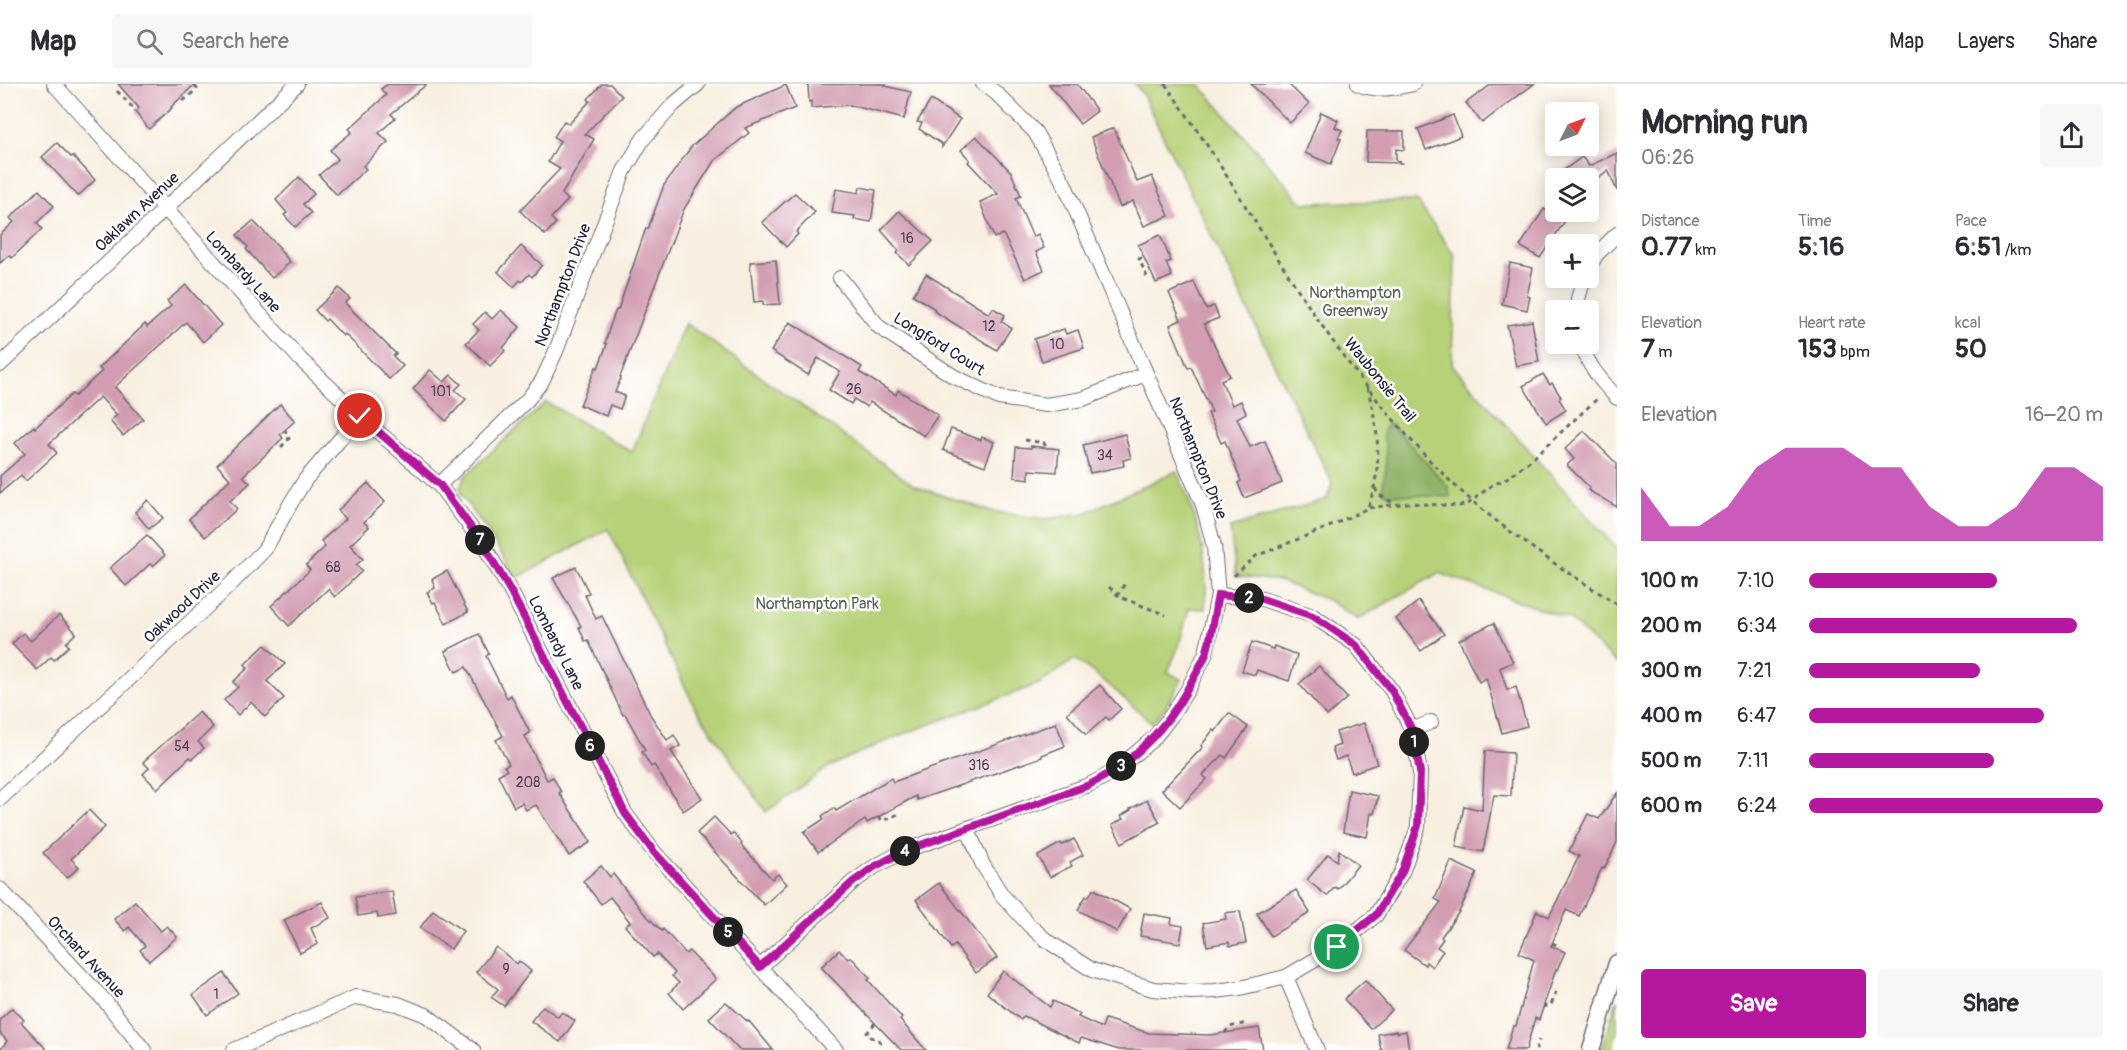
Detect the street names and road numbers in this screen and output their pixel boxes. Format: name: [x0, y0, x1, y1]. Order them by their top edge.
street label: Oaklawn Avenue: [91, 168, 183, 256]
street label: Northampton Drive: [530, 221, 596, 349]
street label: Lombardy Lane: [201, 227, 285, 317]
street label: Longford Court: [890, 308, 989, 380]
street label: Waubonsie Trail: [1340, 334, 1420, 426]
street label: Northampton Drive: [1164, 394, 1232, 522]
street label: Oakwood Drive: [139, 566, 225, 648]
street label: Lombardy Lane: [524, 593, 588, 694]
street label: Orchard Avenue: [43, 912, 129, 1002]

